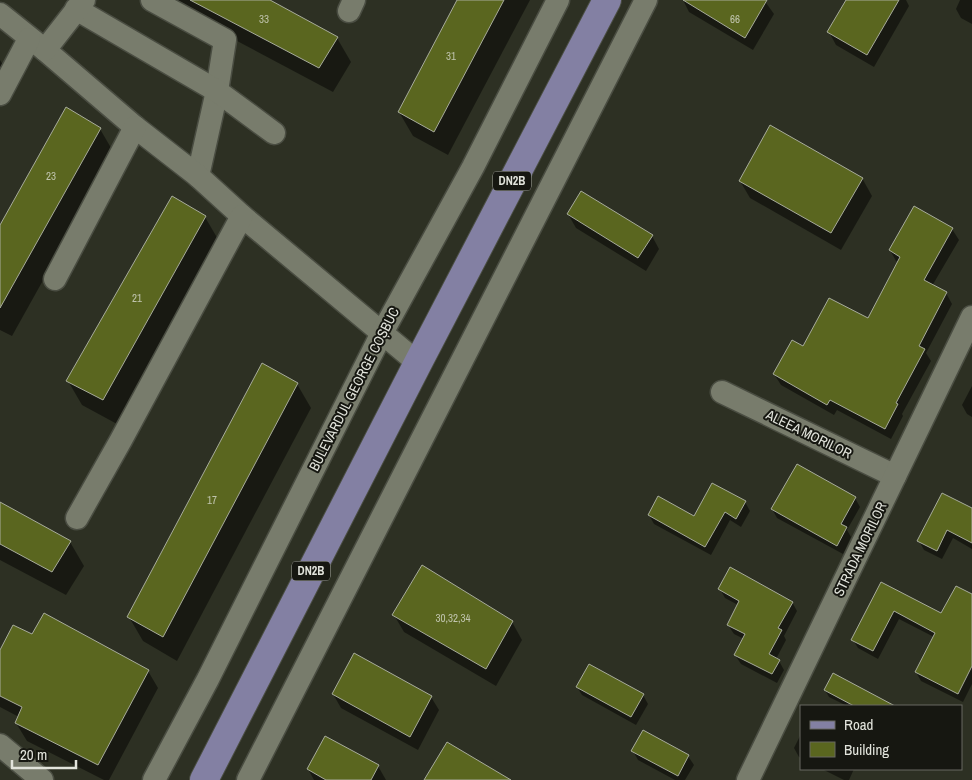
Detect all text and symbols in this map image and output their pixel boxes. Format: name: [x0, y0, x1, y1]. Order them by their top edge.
house number: 33: [259, 12, 269, 26]
house number: 66: [730, 12, 740, 26]
house number: 31: [446, 49, 456, 63]
house number: 23: [46, 169, 56, 183]
road number: DN2B: [493, 172, 531, 190]
house number: 21: [132, 291, 142, 305]
street label: BULEVARDUL GEORGE COȘBUC: [305, 304, 403, 474]
street label: ALEEA MORILOR: [762, 405, 855, 463]
house number: 17: [207, 493, 217, 507]
street label: STRADA MORILOR: [829, 499, 891, 599]
road number: DN2B: [292, 562, 330, 580]
house number: 30,32,34: [435, 611, 471, 625]
legend: [800, 705, 962, 770]
text: Road: [844, 714, 873, 735]
scale bar: [12, 738, 76, 770]
text: Building: [844, 739, 889, 760]
text: 20 m: [20, 744, 47, 765]

